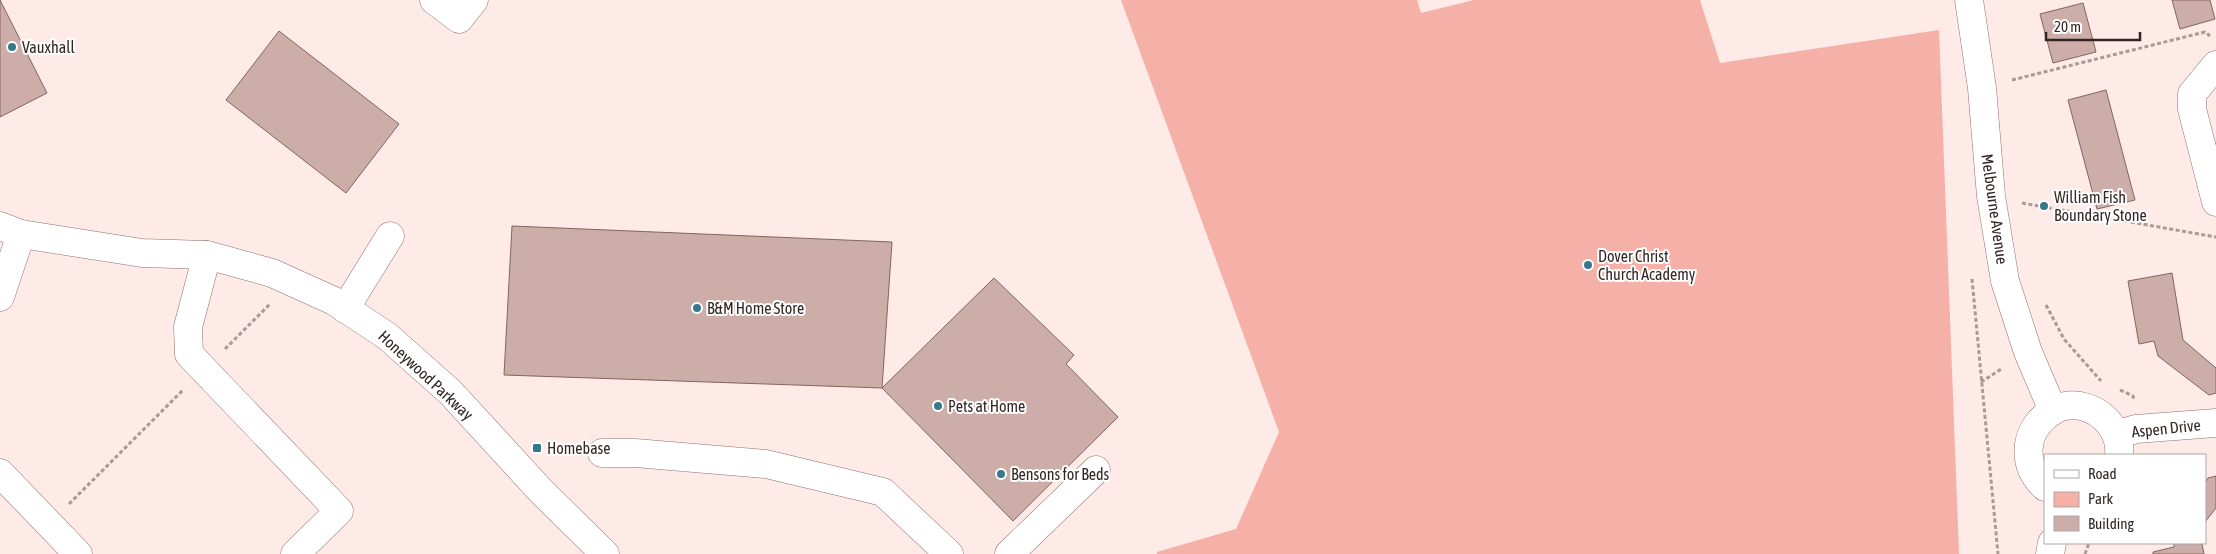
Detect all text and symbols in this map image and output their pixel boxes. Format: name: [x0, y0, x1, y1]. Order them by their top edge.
scale bar: [2046, 10, 2140, 42]
text: 20 m: [2054, 18, 2081, 35]
place label: Vauxhall: [22, 38, 75, 56]
marker: Vauxhall: [6, 41, 18, 53]
street label: Melbourne Avenue: [1978, 153, 2012, 265]
place label: William Fish Boundary Stone: [2054, 188, 2147, 225]
marker: William Fish Boundary Stone: [2038, 200, 2050, 212]
place label: Dover Christ Church Academy: [1598, 247, 1696, 284]
marker: Dover Christ Church Academy: [1582, 259, 1594, 271]
place label: B&M Home Store: [707, 299, 804, 317]
marker: B&M Home Store: [691, 302, 703, 314]
street label: Honeywood Parkway: [374, 327, 477, 424]
place label: Pets at Home: [948, 397, 1025, 415]
marker: Pets at Home: [932, 400, 944, 412]
street label: Aspen Drive: [2131, 415, 2202, 442]
place label: Homebase: [547, 439, 611, 457]
marker: Homebase: [531, 442, 543, 454]
legend: [2044, 454, 2206, 544]
place label: Bensons for Beds: [1011, 465, 1110, 483]
text: Road: [2088, 465, 2117, 482]
marker: Bensons for Beds: [995, 468, 1007, 480]
text: Park: [2088, 490, 2113, 507]
text: Building: [2088, 515, 2134, 532]

